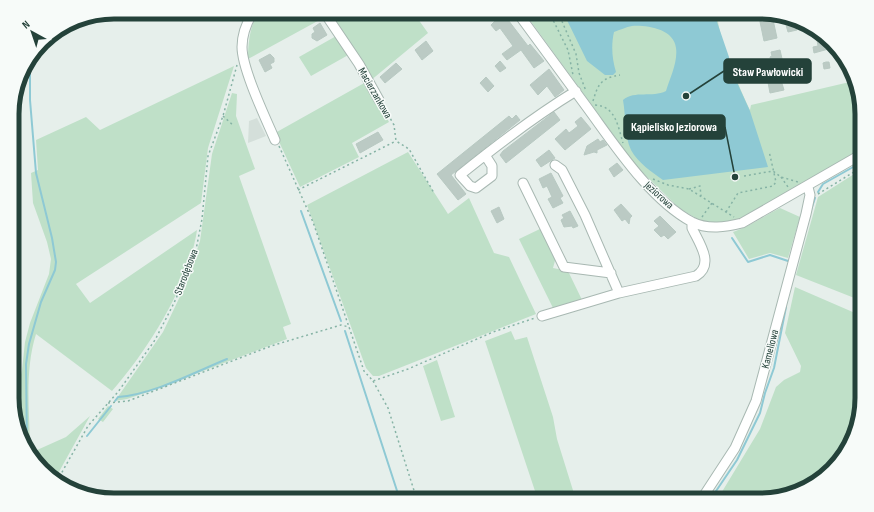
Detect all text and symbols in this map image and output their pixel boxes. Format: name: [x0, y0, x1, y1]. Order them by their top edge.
north arrow: [12, 12, 52, 52]
text: N: [19, 18, 32, 32]
callout: Staw Pawłowicki: [724, 59, 811, 83]
street label: Macierzankowa: [355, 65, 395, 121]
text: Staw Pawłowicki: [733, 65, 803, 80]
callout: Kąpielisko Jeziorowa: [624, 115, 725, 139]
text: Kąpielisko Jeziorowa: [631, 120, 717, 135]
street label: Jeziorowa: [641, 178, 676, 212]
street label: Starodębowa: [171, 247, 201, 297]
street label: Kameliowa: [759, 328, 781, 370]

